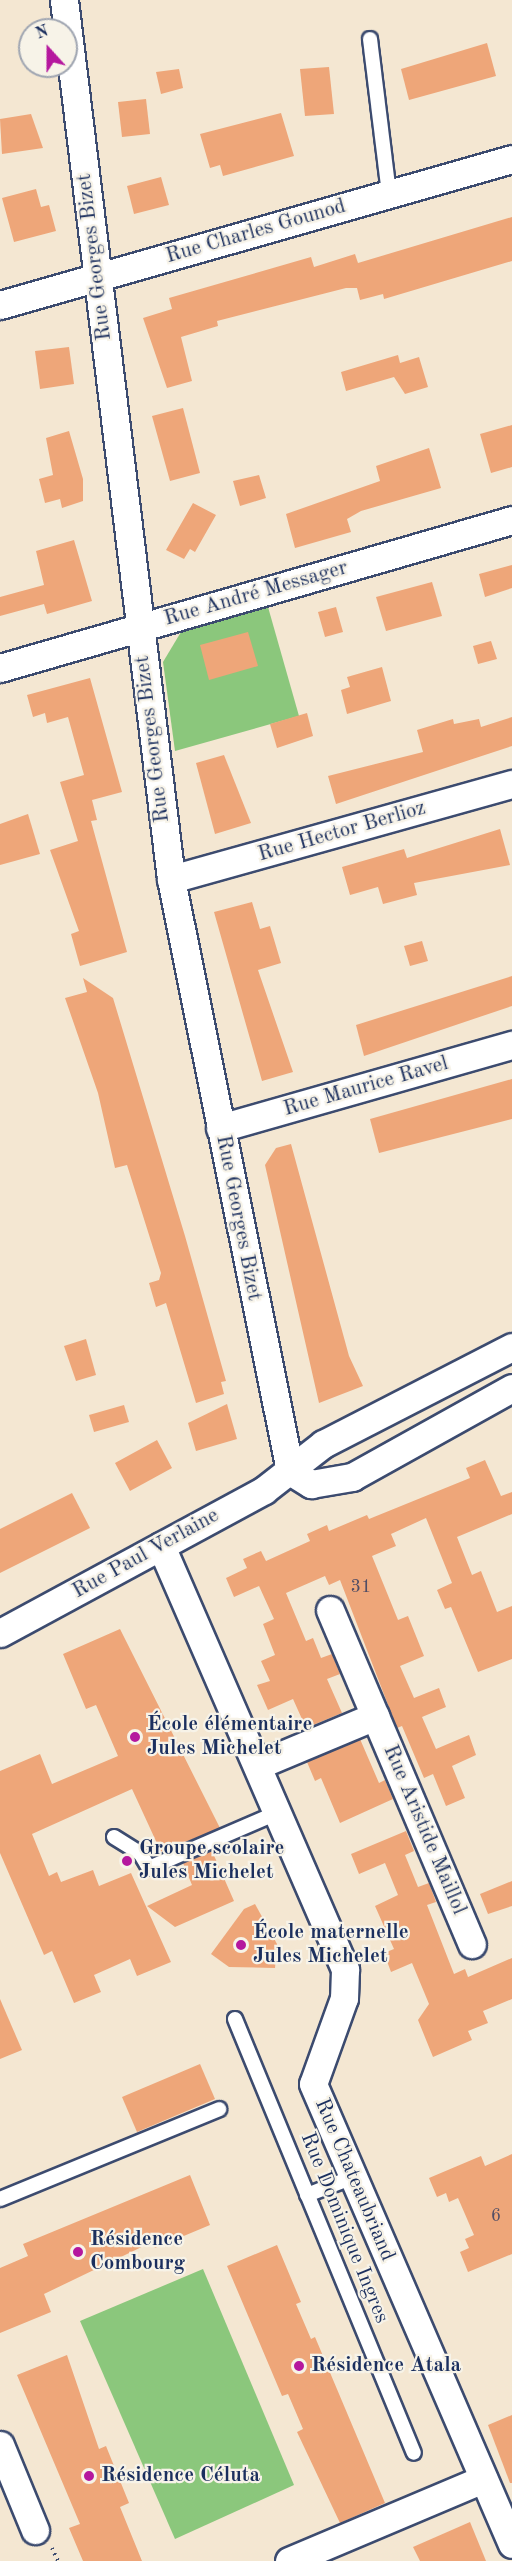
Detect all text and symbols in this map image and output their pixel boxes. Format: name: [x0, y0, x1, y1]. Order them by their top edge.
north arrow: [18, 18, 78, 78]
text: N: [34, 23, 51, 43]
street label: Rue Georges Bizet: [72, 172, 118, 342]
street label: Rue Charles Gounod: [163, 194, 349, 270]
street label: Rue André Messager: [161, 556, 351, 632]
street label: Rue Georges Bizet: [130, 654, 176, 824]
street label: Rue Hector Berlioz: [255, 796, 429, 868]
street label: Rue Maurice Ravel: [281, 1051, 451, 1123]
street label: Rue Georges Bizet: [210, 1133, 266, 1303]
street label: Rue Paul Verlaine: [68, 1503, 224, 1605]
house number: 31: [351, 1576, 371, 1598]
place label: École élémentaire Jules Michelet: [147, 1712, 312, 1762]
marker: École élémentaire Jules Michelet: [128, 1730, 142, 1744]
street label: Rue Aristide Maillol: [377, 1741, 471, 1919]
place label: Groupe scolaire Jules Michelet: [139, 1836, 284, 1886]
marker: Groupe scolaire Jules Michelet: [120, 1854, 134, 1868]
place label: École maternelle Jules Michelet: [253, 1920, 409, 1970]
marker: École maternelle Jules Michelet: [234, 1938, 248, 1952]
street label: Rue Chateaubriand: [308, 2095, 400, 2265]
street label: Rue Dominique Ingres: [294, 2129, 394, 2327]
house number: 6: [491, 2205, 501, 2227]
place label: Résidence Combourg: [90, 2227, 185, 2277]
marker: Résidence Combourg: [71, 2245, 85, 2259]
place label: Résidence Atala: [311, 2353, 461, 2379]
marker: Résidence Atala: [292, 2359, 306, 2373]
place label: Résidence Céluta: [101, 2463, 260, 2489]
marker: Résidence Céluta: [82, 2469, 96, 2483]

